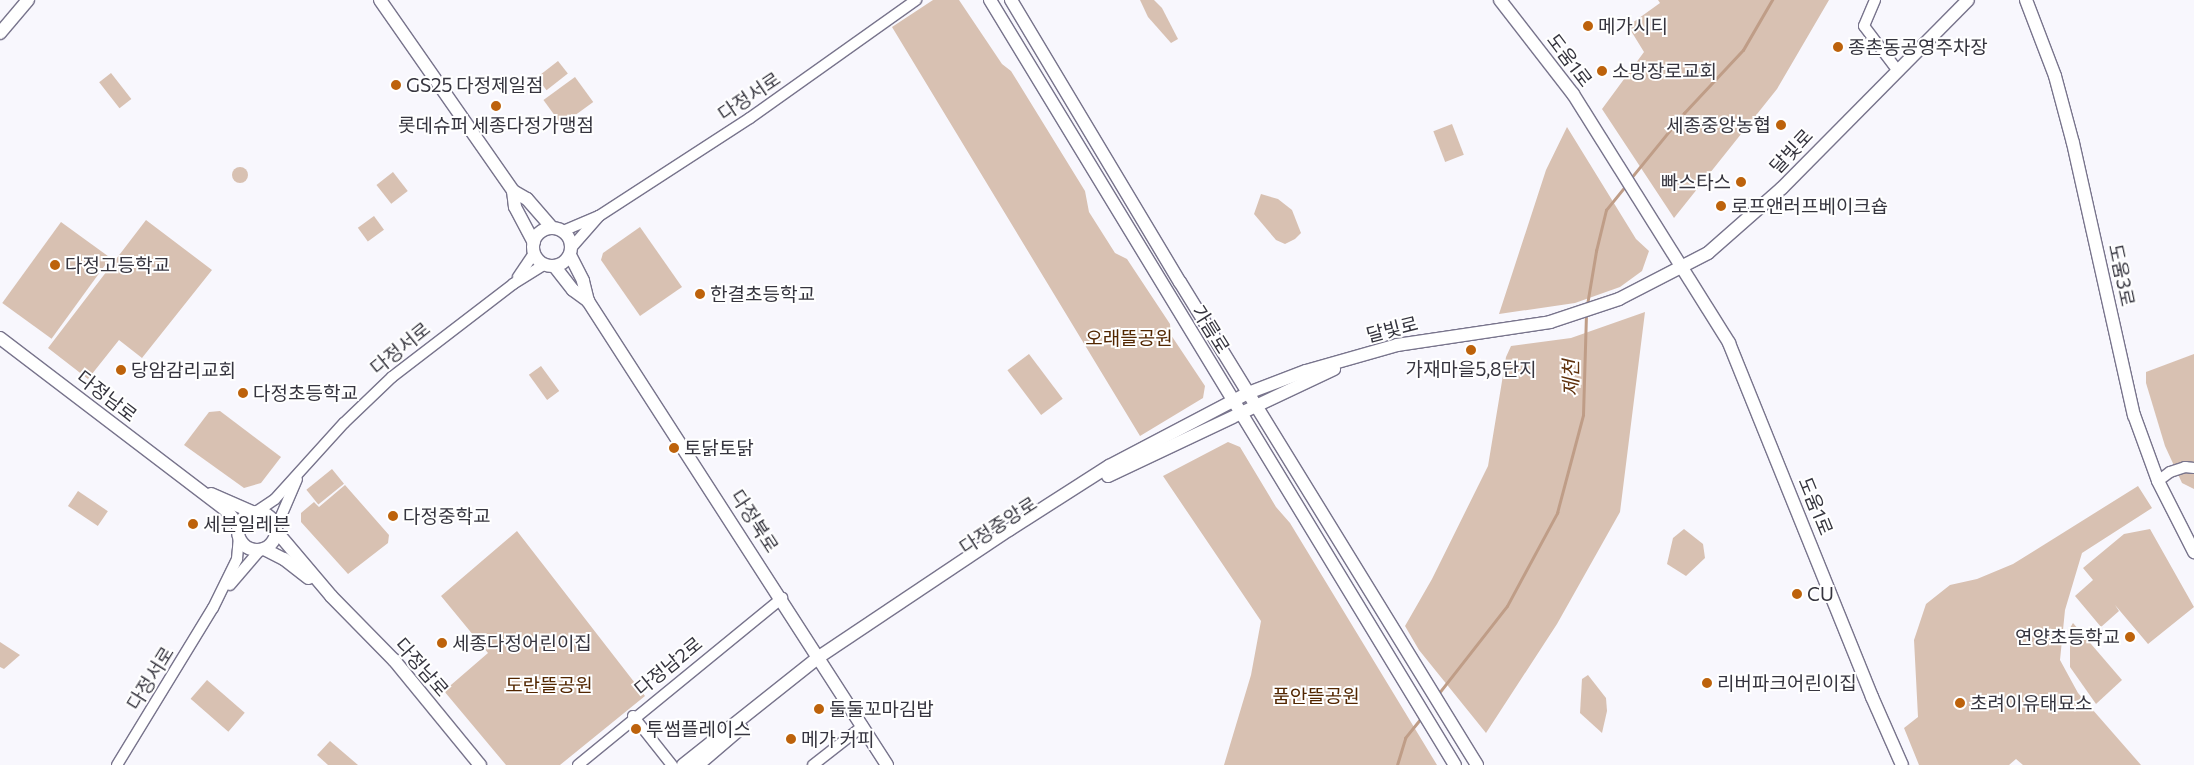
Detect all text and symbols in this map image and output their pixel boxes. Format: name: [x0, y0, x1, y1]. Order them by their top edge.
place label: 메가시티: [1598, 15, 1668, 37]
marker: 메가시티: [1582, 20, 1594, 32]
street label: 도움1로: [1543, 29, 1597, 91]
place label: 종촌동공영주차장: [1848, 36, 1988, 58]
marker: 종촌동공영주차장: [1832, 41, 1844, 53]
place label: 소망장로교회: [1612, 60, 1717, 82]
marker: 소망장로교회: [1596, 65, 1608, 77]
street label: 다정서로: [714, 67, 784, 125]
place label: GS25 다정제일점: [406, 74, 544, 96]
marker: GS25 다정제일점: [390, 79, 402, 91]
marker: 롯데슈퍼 세종다정가맹점: [490, 100, 502, 112]
place label: 롯데슈퍼 세종다정가맹점: [398, 114, 594, 136]
place label: 세종중앙농협: [1666, 114, 1771, 136]
marker: 세종중앙농협: [1775, 119, 1787, 131]
street label: 달빛로: [1765, 124, 1817, 178]
place label: 빠스타스: [1661, 171, 1731, 193]
marker: 빠스타스: [1735, 176, 1747, 188]
place label: 로프앤러프베이크숍: [1731, 195, 1888, 217]
marker: 로프앤러프베이크숍: [1715, 200, 1727, 212]
street label: 도움3로: [2104, 242, 2140, 308]
place label: 다정고등학교: [65, 254, 170, 276]
marker: 다정고등학교: [49, 259, 61, 271]
place label: 한결초등학교: [710, 283, 815, 305]
marker: 한결초등학교: [694, 288, 706, 300]
street label: 가름로: [1187, 301, 1235, 357]
street label: 달빛로: [1364, 312, 1420, 346]
street label: 다정서로: [366, 317, 434, 379]
park label: 오래뜰공원: [1085, 327, 1173, 349]
marker: 가재마을5,8단지: [1465, 344, 1477, 356]
place label: 가재마을5,8단지: [1405, 358, 1537, 380]
place label: 당암감리교회: [131, 359, 236, 381]
water label: 제천: [1558, 360, 1582, 396]
marker: 당암감리교회: [115, 364, 127, 376]
street label: 다정남로: [72, 365, 142, 427]
place label: 다정초등학교: [253, 382, 358, 404]
marker: 다정초등학교: [237, 387, 249, 399]
place label: 토닭토닭: [684, 437, 754, 459]
marker: 토닭토닭: [668, 442, 680, 454]
street label: 도움1로: [1794, 474, 1838, 538]
street label: 다정북로: [726, 485, 784, 557]
street label: 다정중앙로: [955, 492, 1041, 558]
place label: 다정중학교: [403, 505, 490, 527]
marker: 다정중학교: [387, 510, 399, 522]
place label: 세븐일레븐: [203, 513, 290, 535]
marker: 세븐일레븐: [187, 518, 199, 530]
place label: CU: [1807, 583, 1834, 605]
marker: CU: [1791, 588, 1803, 600]
place label: 연양초등학교: [2015, 626, 2120, 648]
marker: 연양초등학교: [2124, 631, 2136, 643]
place label: 세종다정어린이집: [452, 632, 592, 654]
street label: 다정남2로: [630, 632, 706, 700]
street label: 다정남로: [390, 633, 454, 701]
marker: 세종다정어린이집: [436, 637, 448, 649]
street label: 다정서로: [122, 642, 178, 714]
place label: 리버파크어린이집: [1717, 672, 1857, 694]
park label: 도란뜰공원: [505, 674, 593, 696]
marker: 리버파크어린이집: [1701, 677, 1713, 689]
park label: 품안뜰공원: [1272, 685, 1360, 707]
place label: 초려이유태묘소: [1970, 692, 2092, 714]
marker: 초려이유태묘소: [1954, 697, 1966, 709]
place label: 둘둘꼬마김밥: [829, 698, 934, 720]
marker: 둘둘꼬마김밥: [813, 703, 825, 715]
place label: 투썸플레이스: [646, 718, 751, 740]
marker: 투썸플레이스: [630, 723, 642, 735]
place label: 메가 커피: [801, 728, 875, 750]
marker: 메가 커피: [785, 733, 797, 745]

